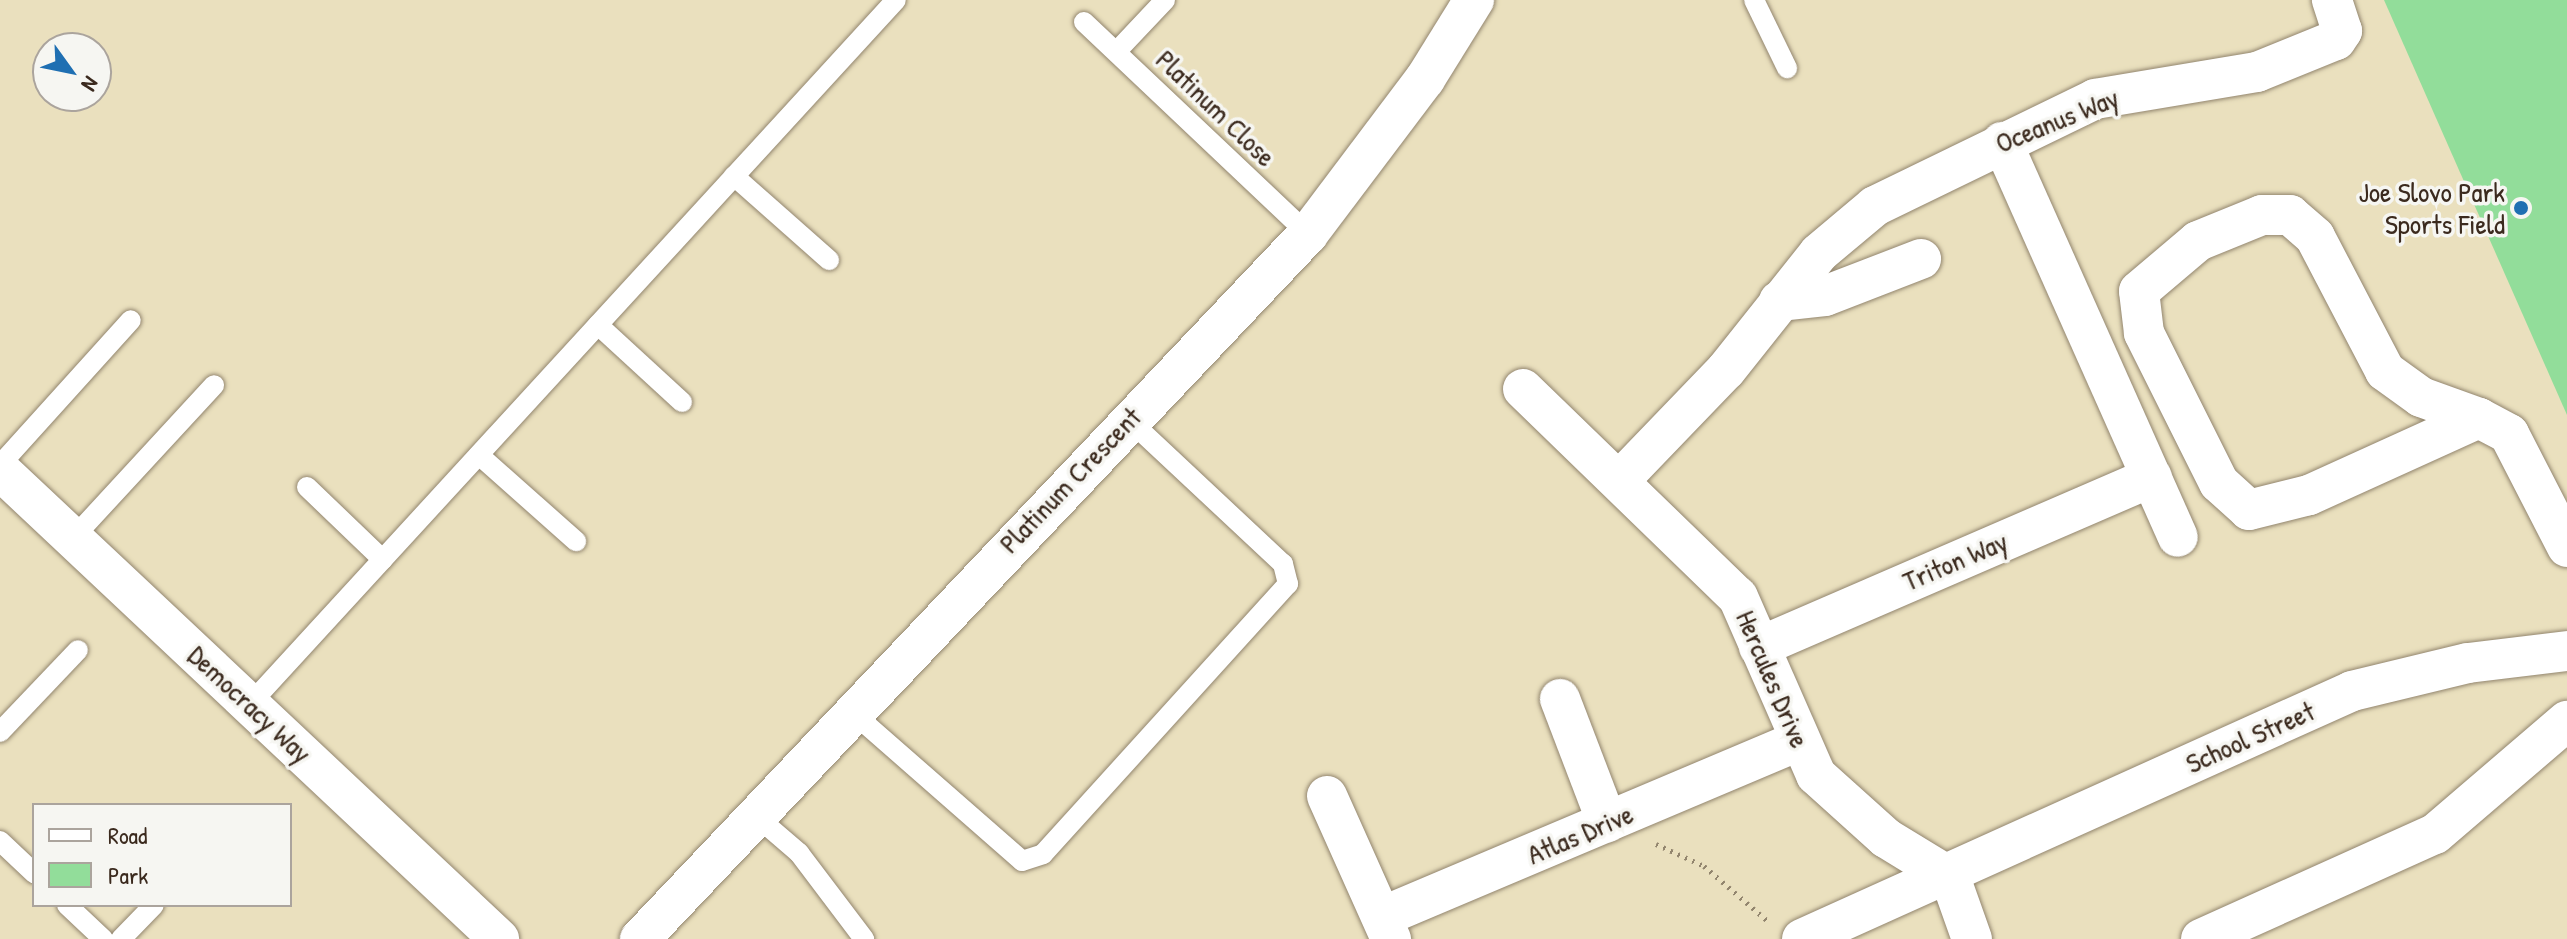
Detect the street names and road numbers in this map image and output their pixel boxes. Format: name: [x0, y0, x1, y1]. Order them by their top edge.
street label: Platinum Close: [1149, 43, 1283, 173]
street label: Oceanus Way: [1991, 80, 2123, 160]
street label: Platinum Crescent: [992, 400, 1148, 560]
street label: Triton Way: [1898, 524, 2012, 598]
street label: Hercules Drive: [1729, 605, 1817, 753]
street label: Democracy Way: [181, 638, 319, 770]
street label: School Street: [2181, 694, 2319, 780]
street label: Atlas Drive: [1522, 797, 1638, 871]

